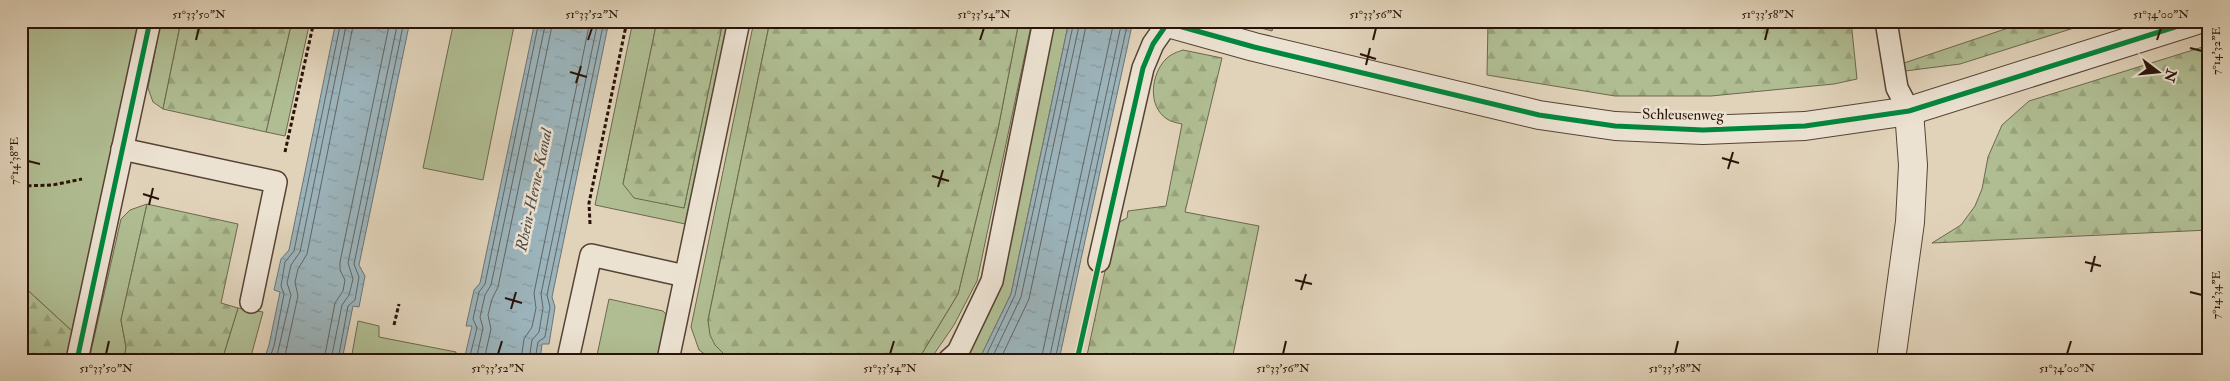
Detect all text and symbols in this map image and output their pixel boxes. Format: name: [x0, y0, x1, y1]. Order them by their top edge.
text: 51°33'50"N: [172, 7, 226, 22]
text: 51°33'52"N: [565, 7, 619, 22]
text: 51°33'54"N: [957, 7, 1011, 22]
text: 51°33'56"N: [1349, 7, 1403, 22]
text: 51°33'58"N: [1742, 7, 1795, 22]
text: 51°34'00"N: [2133, 7, 2189, 22]
text: 7°14'32"E: [2209, 27, 2224, 75]
north arrow: [2132, 48, 2182, 98]
text: N: [2160, 66, 2180, 84]
street label: Schleusenweg: [1642, 105, 1725, 125]
water label: Rhein-Herne-Kanal: [511, 126, 557, 254]
text: 7°14'38"E: [7, 137, 22, 185]
text: 7°14'34"E: [2209, 270, 2224, 319]
text: 51°33'50"N: [79, 361, 133, 376]
text: 51°33'52"N: [471, 361, 525, 376]
text: 51°33'54"N: [863, 361, 917, 376]
text: 51°33'56"N: [1256, 361, 1310, 376]
text: 51°33'58"N: [1649, 361, 1702, 376]
text: 51°34'00"N: [2039, 361, 2095, 376]

